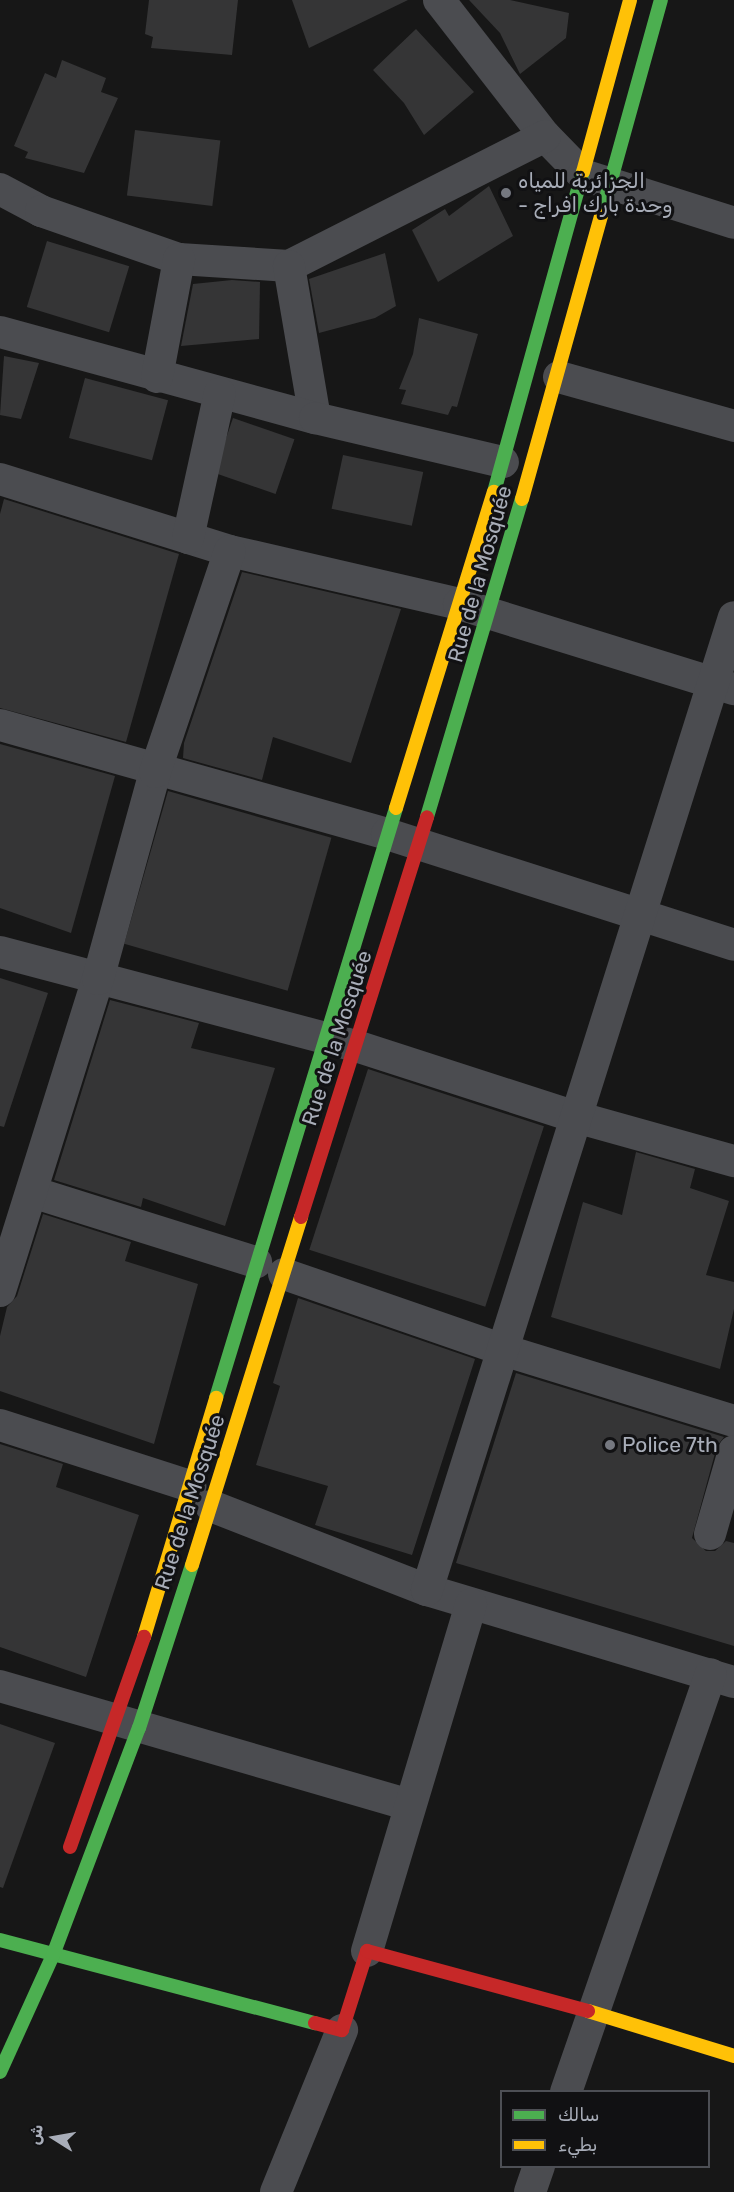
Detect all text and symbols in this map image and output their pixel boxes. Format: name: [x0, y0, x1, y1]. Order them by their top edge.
place label: الجزائرية للمياه - وحدة بارك افراج: [518, 168, 672, 218]
marker: الجزائرية للمياه - وحدة بارك افراج: [499, 186, 513, 200]
street label: Rue de la Mosquée: [443, 483, 517, 665]
street label: Rue de la Mosquée: [297, 947, 377, 1129]
street label: Rue de la Mosquée: [150, 1411, 230, 1593]
place label: Police 7th: [622, 1432, 718, 1458]
marker: Police 7th: [603, 1438, 617, 1452]
legend: [500, 2090, 710, 2168]
text: سالك: [558, 2104, 599, 2126]
north arrow: [24, 2108, 84, 2168]
text: ش: [25, 2123, 47, 2146]
text: بطيء: [558, 2134, 597, 2156]

